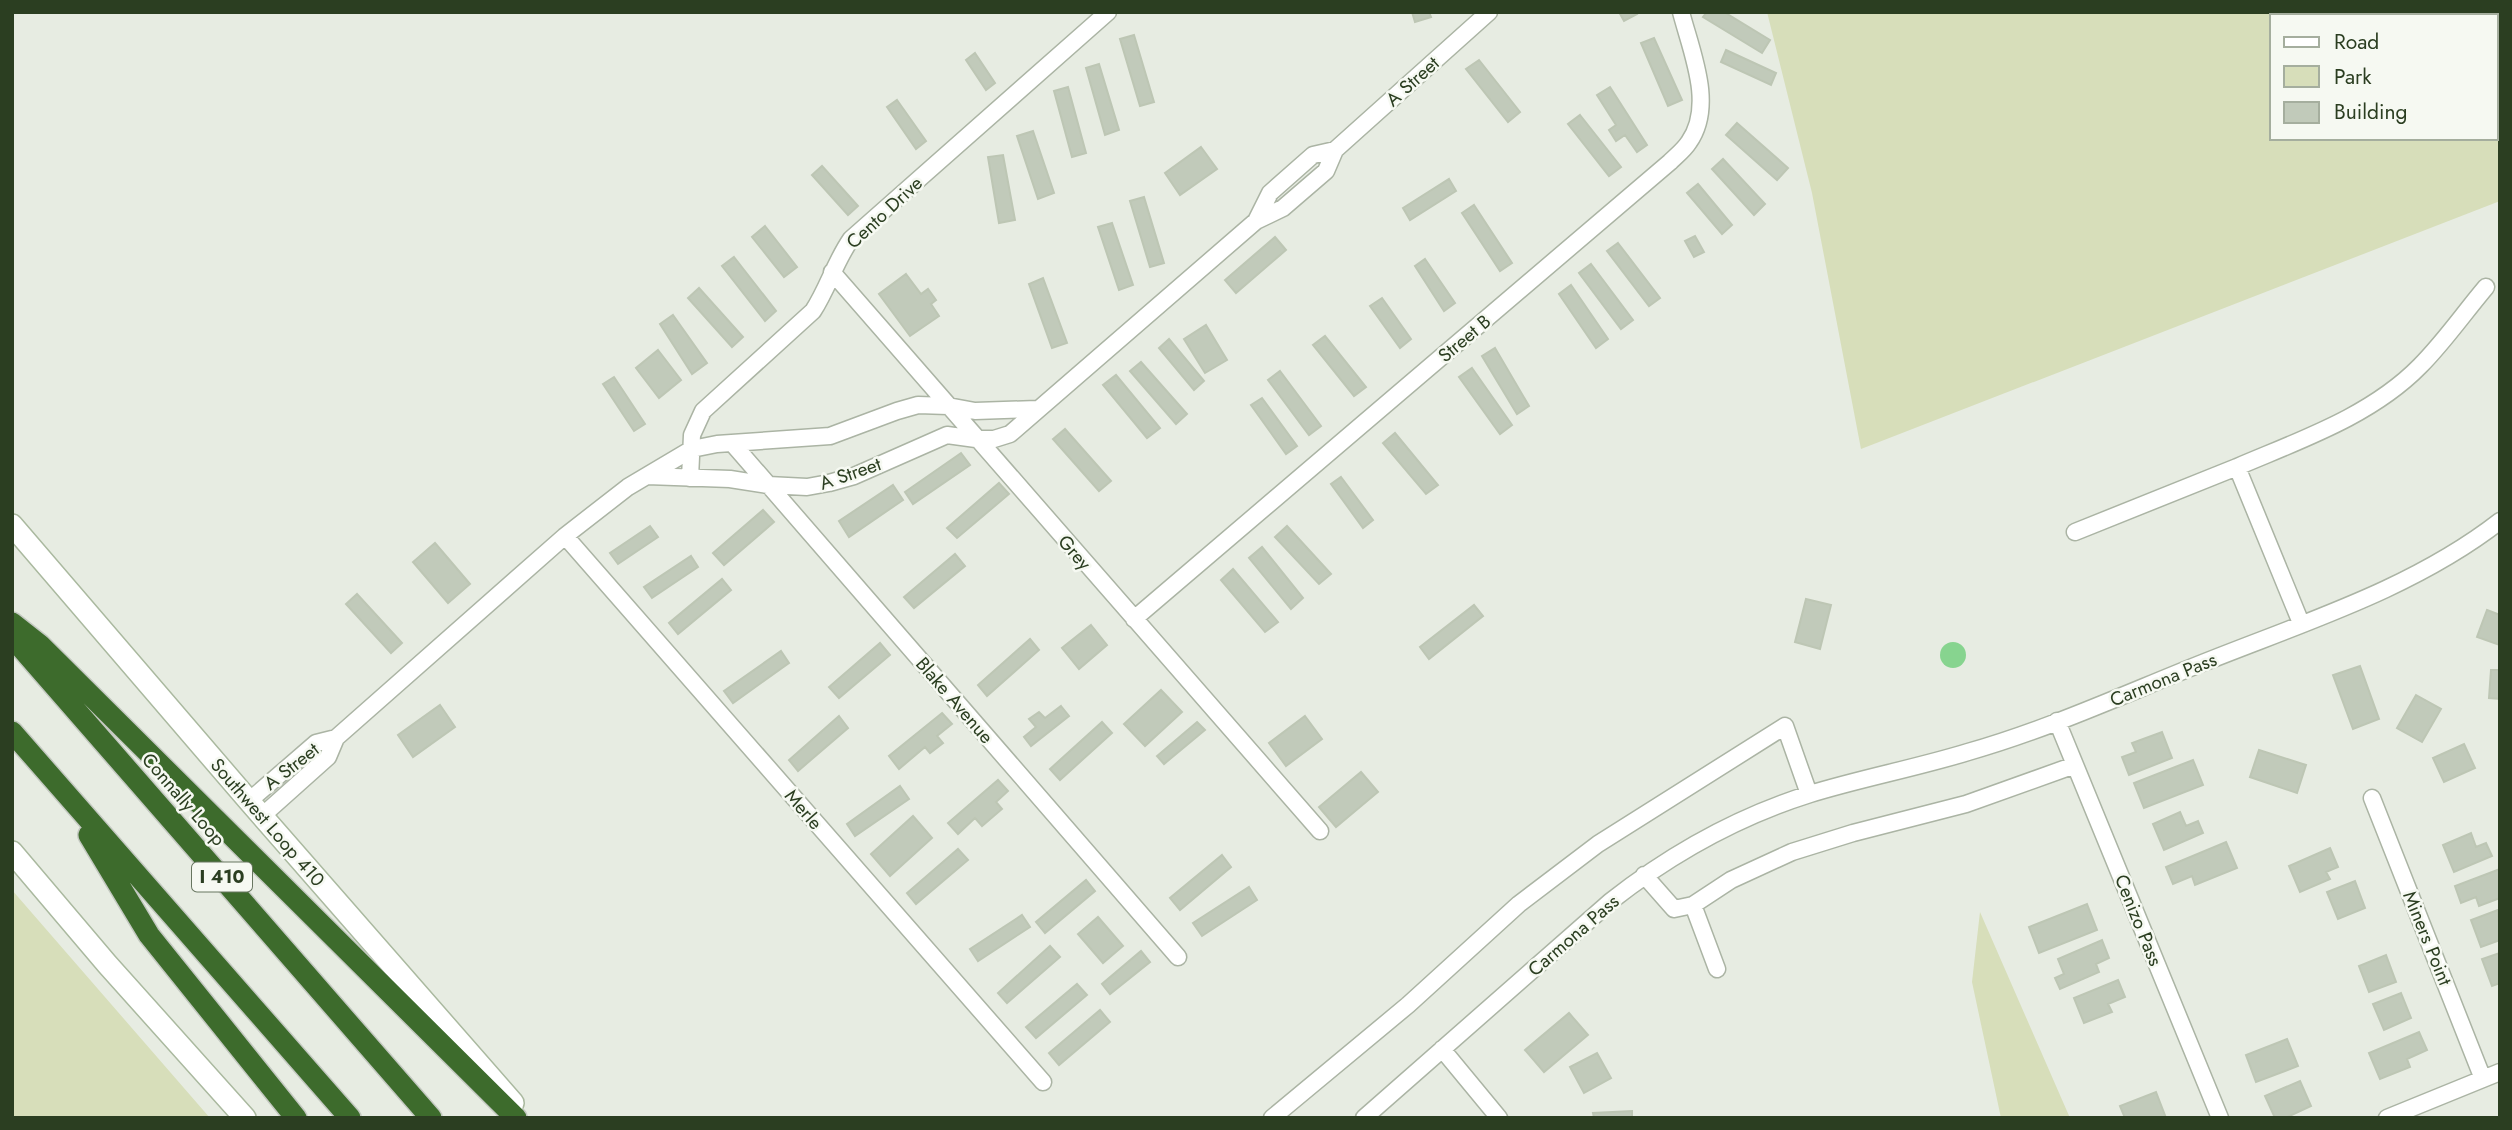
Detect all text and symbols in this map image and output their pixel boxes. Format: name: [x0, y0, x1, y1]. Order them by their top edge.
legend: [2270, 14, 2498, 140]
text: Road: [2334, 27, 2379, 57]
street label: A Street: [1380, 50, 1445, 113]
text: Park: [2334, 62, 2372, 92]
text: Building: [2334, 97, 2407, 127]
street label: Cento Drive: [840, 170, 929, 255]
street label: Street B: [1432, 308, 1497, 369]
street label: A Street: [816, 450, 885, 497]
street label: Grey: [1052, 529, 1098, 576]
street label: Carmona Pass: [2106, 646, 2221, 713]
street label: Blake Avenue: [909, 651, 1000, 750]
street label: A Street: [258, 736, 325, 797]
street label: Connally Loop: [136, 747, 232, 852]
street label: Southwest Loop 410: [204, 752, 331, 892]
street label: Merle: [778, 783, 829, 836]
road number: I 410: [192, 862, 252, 892]
street label: Cenizo Pass: [2108, 870, 2169, 970]
street label: Miners Point: [2396, 887, 2459, 990]
street label: Carmona Pass: [1522, 888, 1625, 983]

